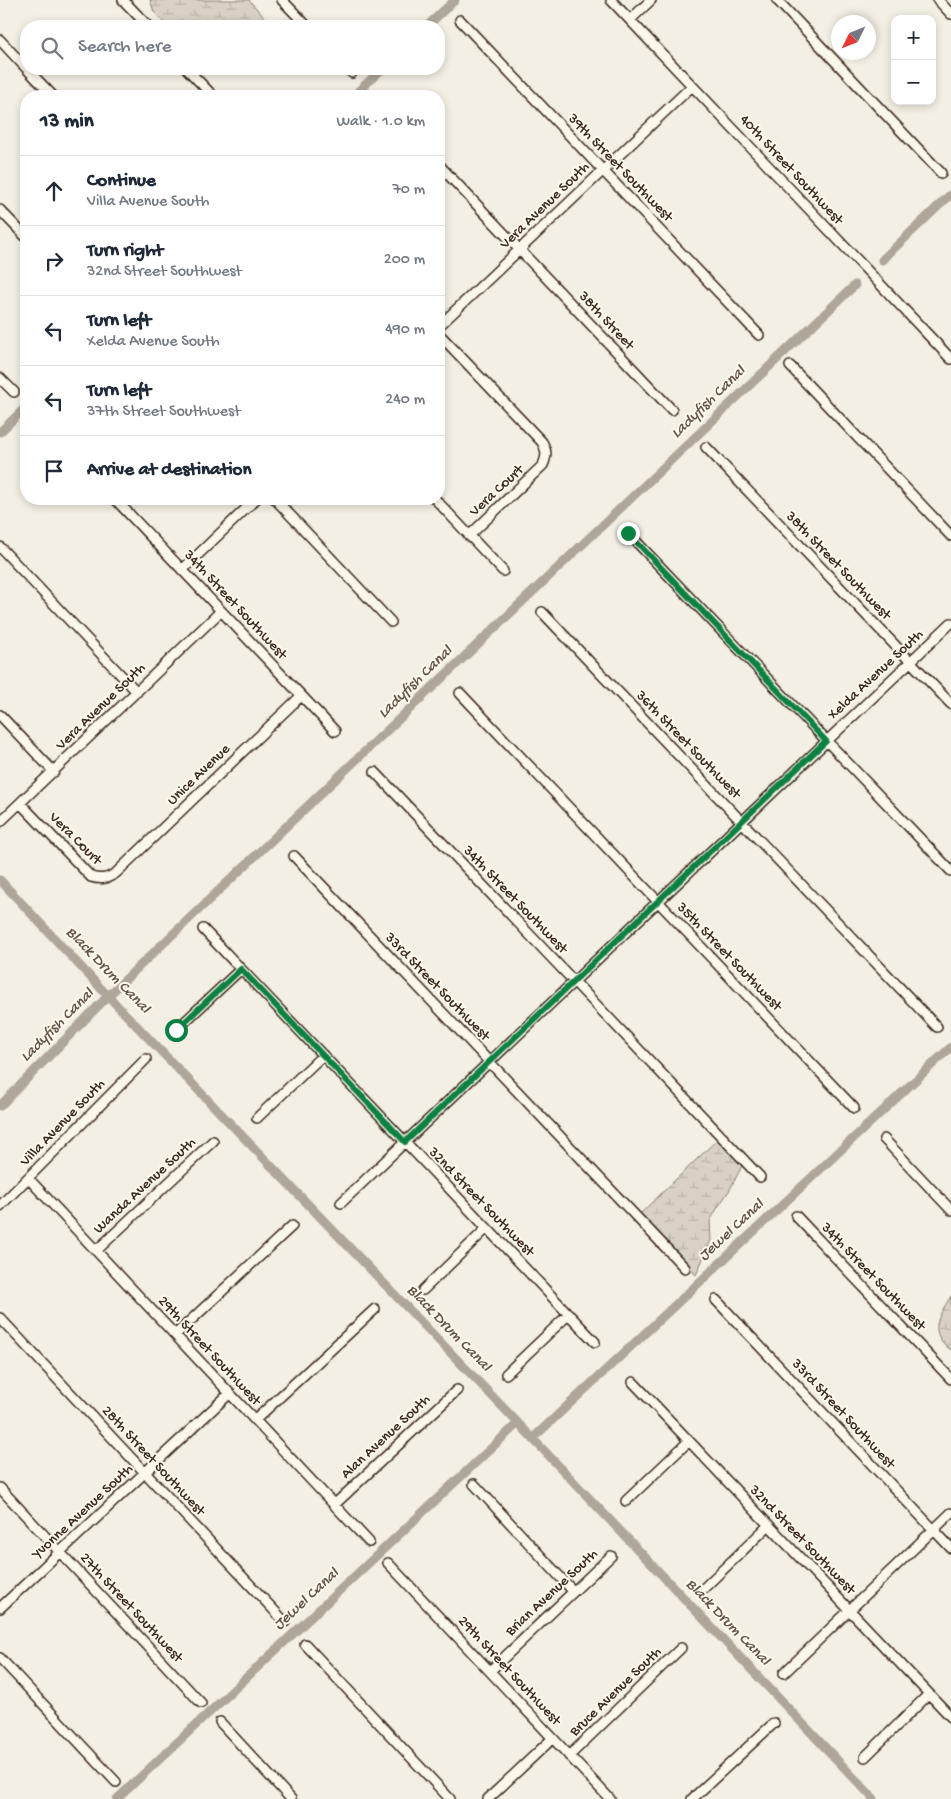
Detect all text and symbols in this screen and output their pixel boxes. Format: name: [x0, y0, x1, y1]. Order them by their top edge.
north arrow: [831, 15, 876, 60]
map controls: [891, 15, 936, 105]
button: +: [891, 15, 936, 60]
search box: [20, 20, 445, 75]
icon: search: [38, 34, 66, 62]
text: Search here: [78, 36, 172, 59]
button: −: [891, 60, 936, 105]
street label: 39th Street Southwest: [563, 109, 678, 227]
text: 13 min: [40, 110, 94, 135]
street label: 40th Street Southwest: [735, 111, 848, 230]
text: Walk · 1.0 km: [336, 113, 425, 132]
street label: Vera Avenue South: [496, 159, 594, 254]
text: Continue: [87, 170, 156, 193]
icon: ahead: [40, 177, 68, 205]
text: 70 m: [392, 181, 425, 200]
text: Villa Avenue South: [87, 193, 209, 212]
text: Turn right: [87, 240, 163, 263]
icon: right: [40, 247, 68, 275]
text: 200 m: [384, 251, 425, 270]
text: 32nd Street Southwest: [87, 263, 242, 282]
street label: 38th Street: [574, 287, 639, 355]
text: Turn left: [87, 310, 151, 333]
icon: left: [40, 317, 68, 345]
text: 490 m: [385, 321, 425, 340]
text: Xelda Avenue South: [87, 333, 220, 352]
water label: Ladyfish Canal: [668, 362, 751, 443]
text: Turn left: [87, 380, 151, 403]
icon: left: [40, 387, 68, 415]
text: 240 m: [385, 391, 425, 410]
text: 37th Street Southwest: [87, 403, 240, 422]
icon: arrive: [40, 457, 68, 485]
text: Arrive at destination: [87, 459, 251, 482]
street label: Vera Court: [465, 460, 529, 521]
street label: 38th Street Southwest: [781, 507, 896, 625]
route end: [617, 522, 640, 545]
street label: 34th Street Southwest: [179, 546, 292, 665]
street label: Xelda Avenue South: [824, 626, 928, 725]
water label: Ladyfish Canal: [375, 642, 458, 723]
street label: Vera Avenue South: [52, 660, 150, 755]
street label: 36th Street Southwest: [631, 686, 746, 804]
street label: Unice Avenue: [164, 740, 234, 809]
street label: Vera Court: [44, 808, 107, 871]
street label: 34th Street Southwest: [458, 842, 572, 959]
street label: 35th Street Southwest: [672, 898, 787, 1016]
water label: Black Drum Canal: [61, 924, 154, 1019]
street label: 33rd Street Southwest: [380, 928, 495, 1046]
water label: Ladyfish Canal: [17, 984, 100, 1067]
route start: [165, 1019, 188, 1042]
street label: Villa Avenue South: [16, 1075, 109, 1171]
street label: Wanda Avenue South: [90, 1134, 200, 1238]
street label: 32nd Street Southwest: [423, 1143, 539, 1262]
water label: Jewel Canal: [695, 1195, 770, 1266]
street label: 34th Street Southwest: [816, 1219, 930, 1336]
water label: Black Drum Canal: [402, 1282, 495, 1377]
street label: 29th Street Southwest: [154, 1293, 266, 1411]
street label: 33rd Street Southwest: [787, 1355, 900, 1474]
street label: Alan Avenue South: [338, 1391, 434, 1483]
street label: 28th Street Southwest: [97, 1402, 210, 1521]
street label: Yvonne Avenue South: [27, 1461, 137, 1565]
street label: 32nd Street Southwest: [744, 1481, 860, 1600]
street label: Brian Avenue South: [501, 1546, 602, 1641]
street label: 27th Street Southwest: [76, 1549, 188, 1668]
water label: Jewel Canal: [270, 1564, 345, 1635]
water label: Black Drum Canal: [681, 1576, 774, 1671]
street label: 29th Street Southwest: [454, 1613, 566, 1731]
street label: Bruce Avenue South: [565, 1643, 666, 1741]

